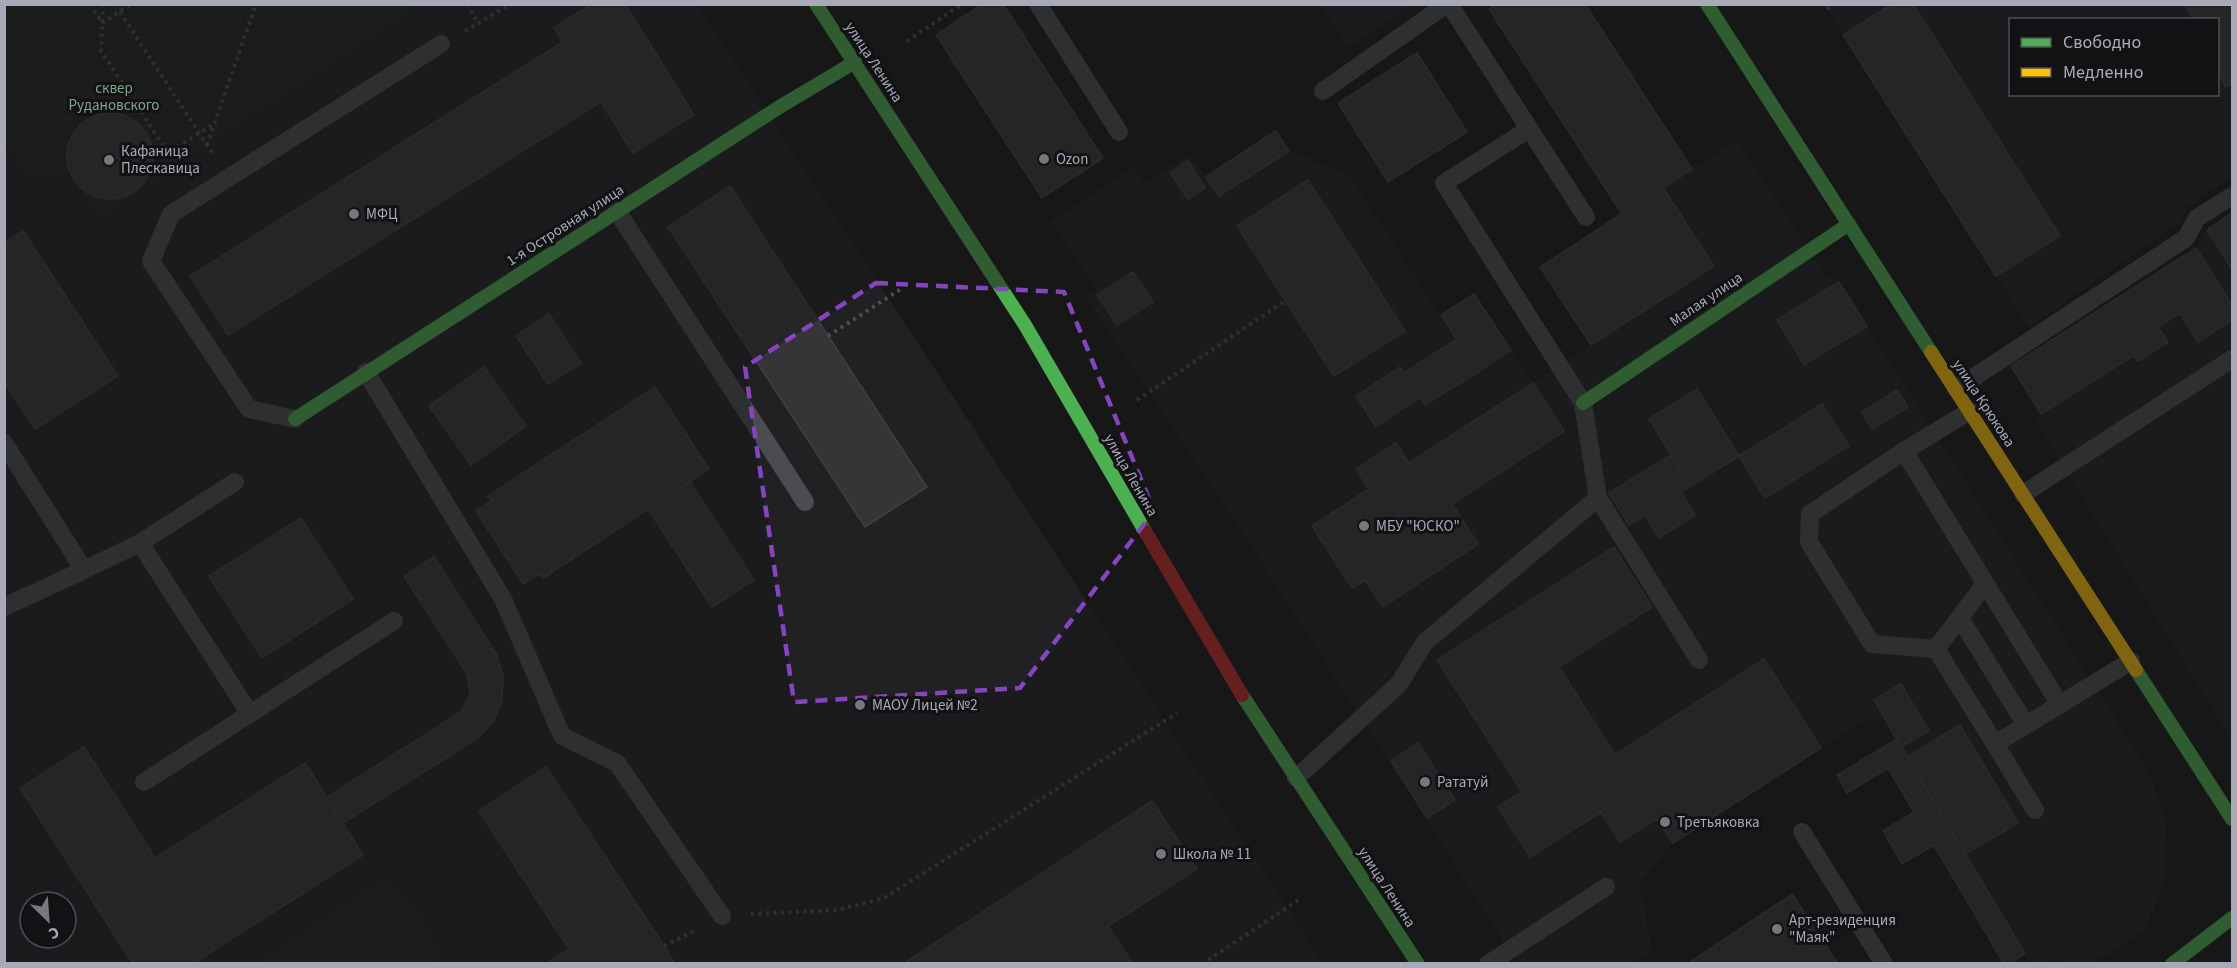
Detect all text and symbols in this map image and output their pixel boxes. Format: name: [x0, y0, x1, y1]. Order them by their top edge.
street label: улица Ленина: [840, 18, 907, 107]
legend: [2009, 18, 2219, 96]
text: Свободно: [2063, 30, 2141, 55]
text: Медленно: [2063, 60, 2143, 85]
park label: сквер Рудановского: [69, 78, 159, 116]
place label: Кафаница Плескавица: [121, 141, 200, 179]
place label: Ozon: [1056, 149, 1088, 170]
marker: Ozon: [1037, 152, 1051, 166]
marker: Кафаница Плескавица: [102, 153, 116, 167]
street label: 1-я Островная улица: [502, 179, 628, 271]
place label: МФЦ: [366, 204, 398, 225]
marker: МФЦ: [347, 207, 361, 221]
street label: Малая улица: [1666, 267, 1747, 332]
street label: улица Крюкова: [1947, 355, 2020, 451]
street label: улица Ленина: [1098, 430, 1163, 520]
place label: МБУ "ЮСКО": [1376, 516, 1460, 537]
marker: МБУ "ЮСКО": [1357, 519, 1371, 533]
place label: МАОУ Лицей №2: [872, 695, 978, 716]
marker: МАОУ Лицей №2: [853, 698, 867, 712]
place label: Рататуй: [1437, 772, 1489, 793]
marker: Рататуй: [1418, 775, 1432, 789]
place label: Третьяковка: [1677, 812, 1760, 833]
marker: Третьяковка: [1658, 815, 1672, 829]
street label: улица Ленина: [1353, 843, 1420, 932]
place label: Школа № 11: [1173, 844, 1251, 865]
marker: Школа № 11: [1154, 847, 1168, 861]
north arrow: [18, 890, 78, 950]
place label: Арт-резиденция "Маяк": [1789, 910, 1896, 948]
text: С: [45, 921, 63, 945]
marker: Арт-резиденция "Маяк": [1770, 922, 1784, 936]

